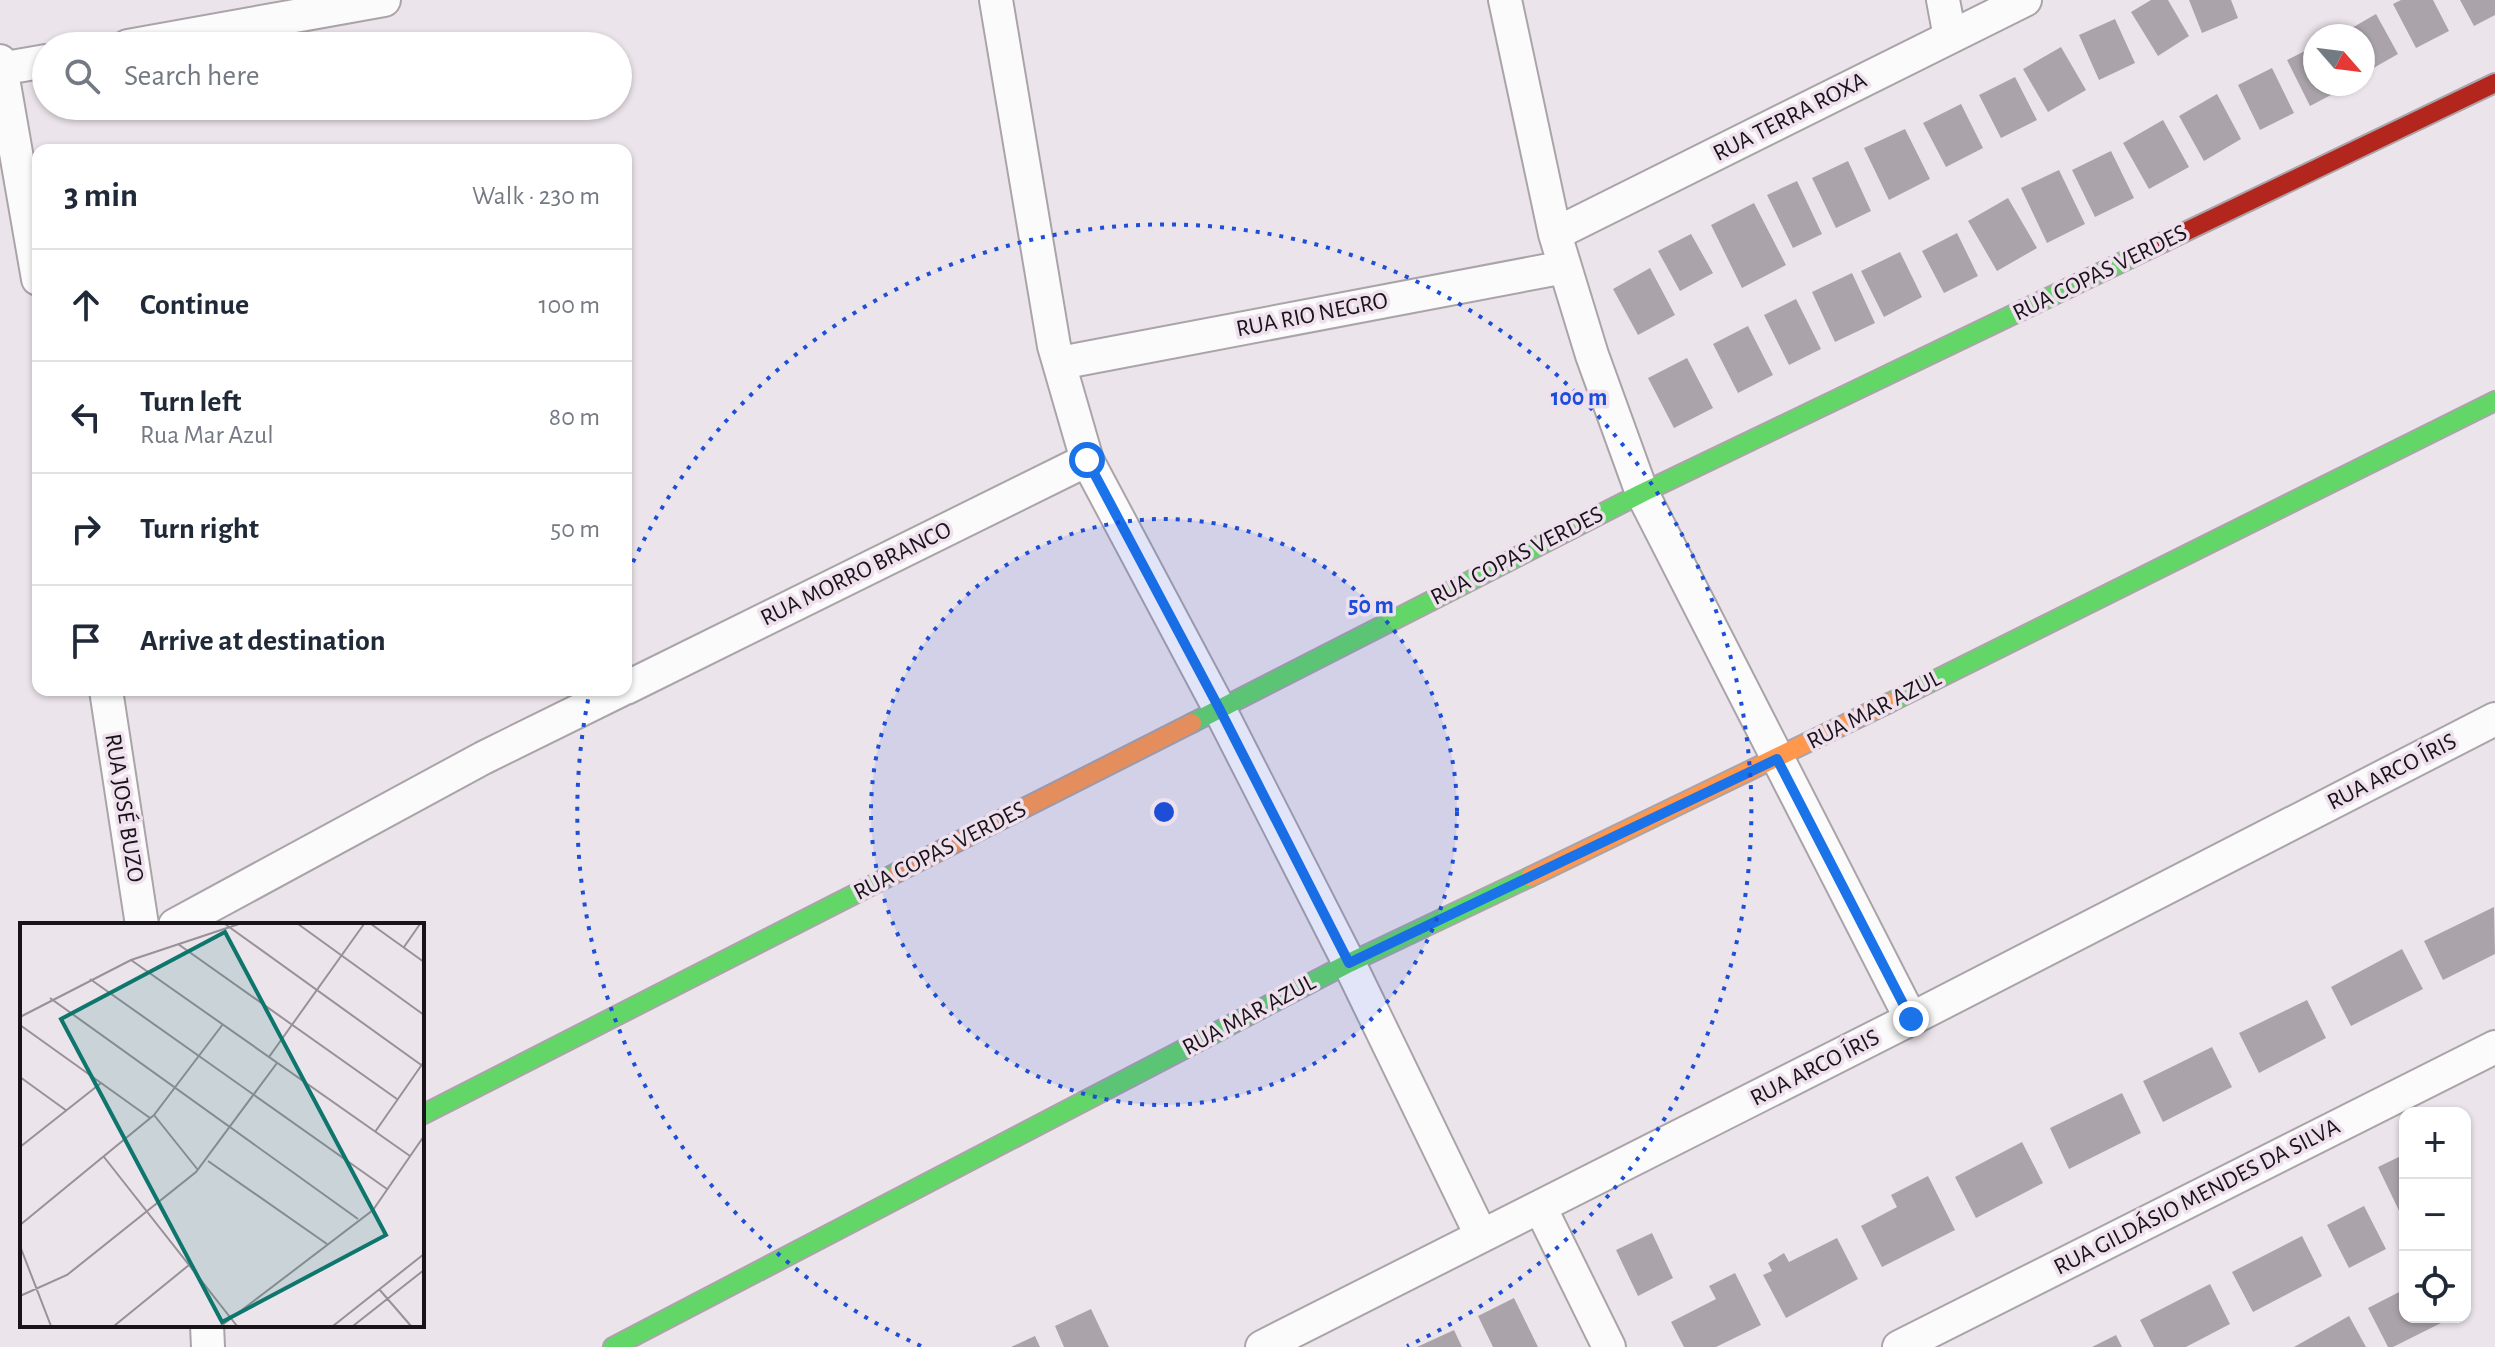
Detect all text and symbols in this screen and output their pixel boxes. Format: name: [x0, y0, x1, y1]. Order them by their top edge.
north arrow: [2303, 24, 2375, 96]
search box: [32, 32, 632, 120]
icon: search: [60, 54, 104, 98]
text: Search here: [124, 61, 260, 91]
street label: RUA TERRA ROXA: [1709, 68, 1871, 166]
text: 3 min: [64, 179, 138, 213]
text: Walk · 230 m: [472, 183, 600, 209]
street label: RUA COPAS VERDES: [2009, 221, 2191, 325]
icon: ahead: [64, 283, 108, 327]
street label: RUA RIO NEGRO: [1234, 289, 1390, 341]
text: Continue: [140, 290, 249, 320]
text: 100 m: [539, 292, 600, 318]
text: 100 m: [1551, 386, 1607, 410]
text: Turn left: [140, 387, 241, 417]
icon: left: [64, 395, 108, 439]
text: 80 m: [549, 404, 600, 430]
text: Rua Mar Azul: [140, 422, 274, 448]
route start: [1069, 442, 1105, 478]
street label: RUA COPAS VERDES: [1427, 502, 1607, 610]
icon: right: [64, 507, 108, 551]
text: Turn right: [140, 514, 259, 544]
text: 50 m: [550, 516, 600, 542]
street label: RUA MORRO BRANCO: [757, 517, 955, 631]
text: 50 m: [1348, 594, 1394, 618]
icon: arrive: [64, 619, 108, 663]
text: Arrive at destination: [140, 626, 386, 656]
street label: RUA MAR AZUL: [1803, 666, 1945, 754]
street label: RUA ARCO ÍRIS: [2323, 727, 2460, 815]
street label: RUA JOSÉ BUZO: [100, 732, 150, 884]
street label: RUA COPAS VERDES: [850, 797, 1030, 905]
centre of rings: [1150, 798, 1178, 826]
inset map: [20, 923, 424, 1327]
street label: RUA MAR AZUL: [1178, 970, 1320, 1060]
route end: [1893, 1001, 1929, 1037]
street label: RUA ARCO ÍRIS: [1746, 1023, 1883, 1111]
map controls: [2399, 1107, 2471, 1323]
button: +: [2399, 1107, 2471, 1179]
street label: RUA GILDÁSIO MENDES DA SILVA: [2049, 1112, 2344, 1280]
button: −: [2399, 1179, 2471, 1251]
button: locate: [2399, 1251, 2471, 1323]

